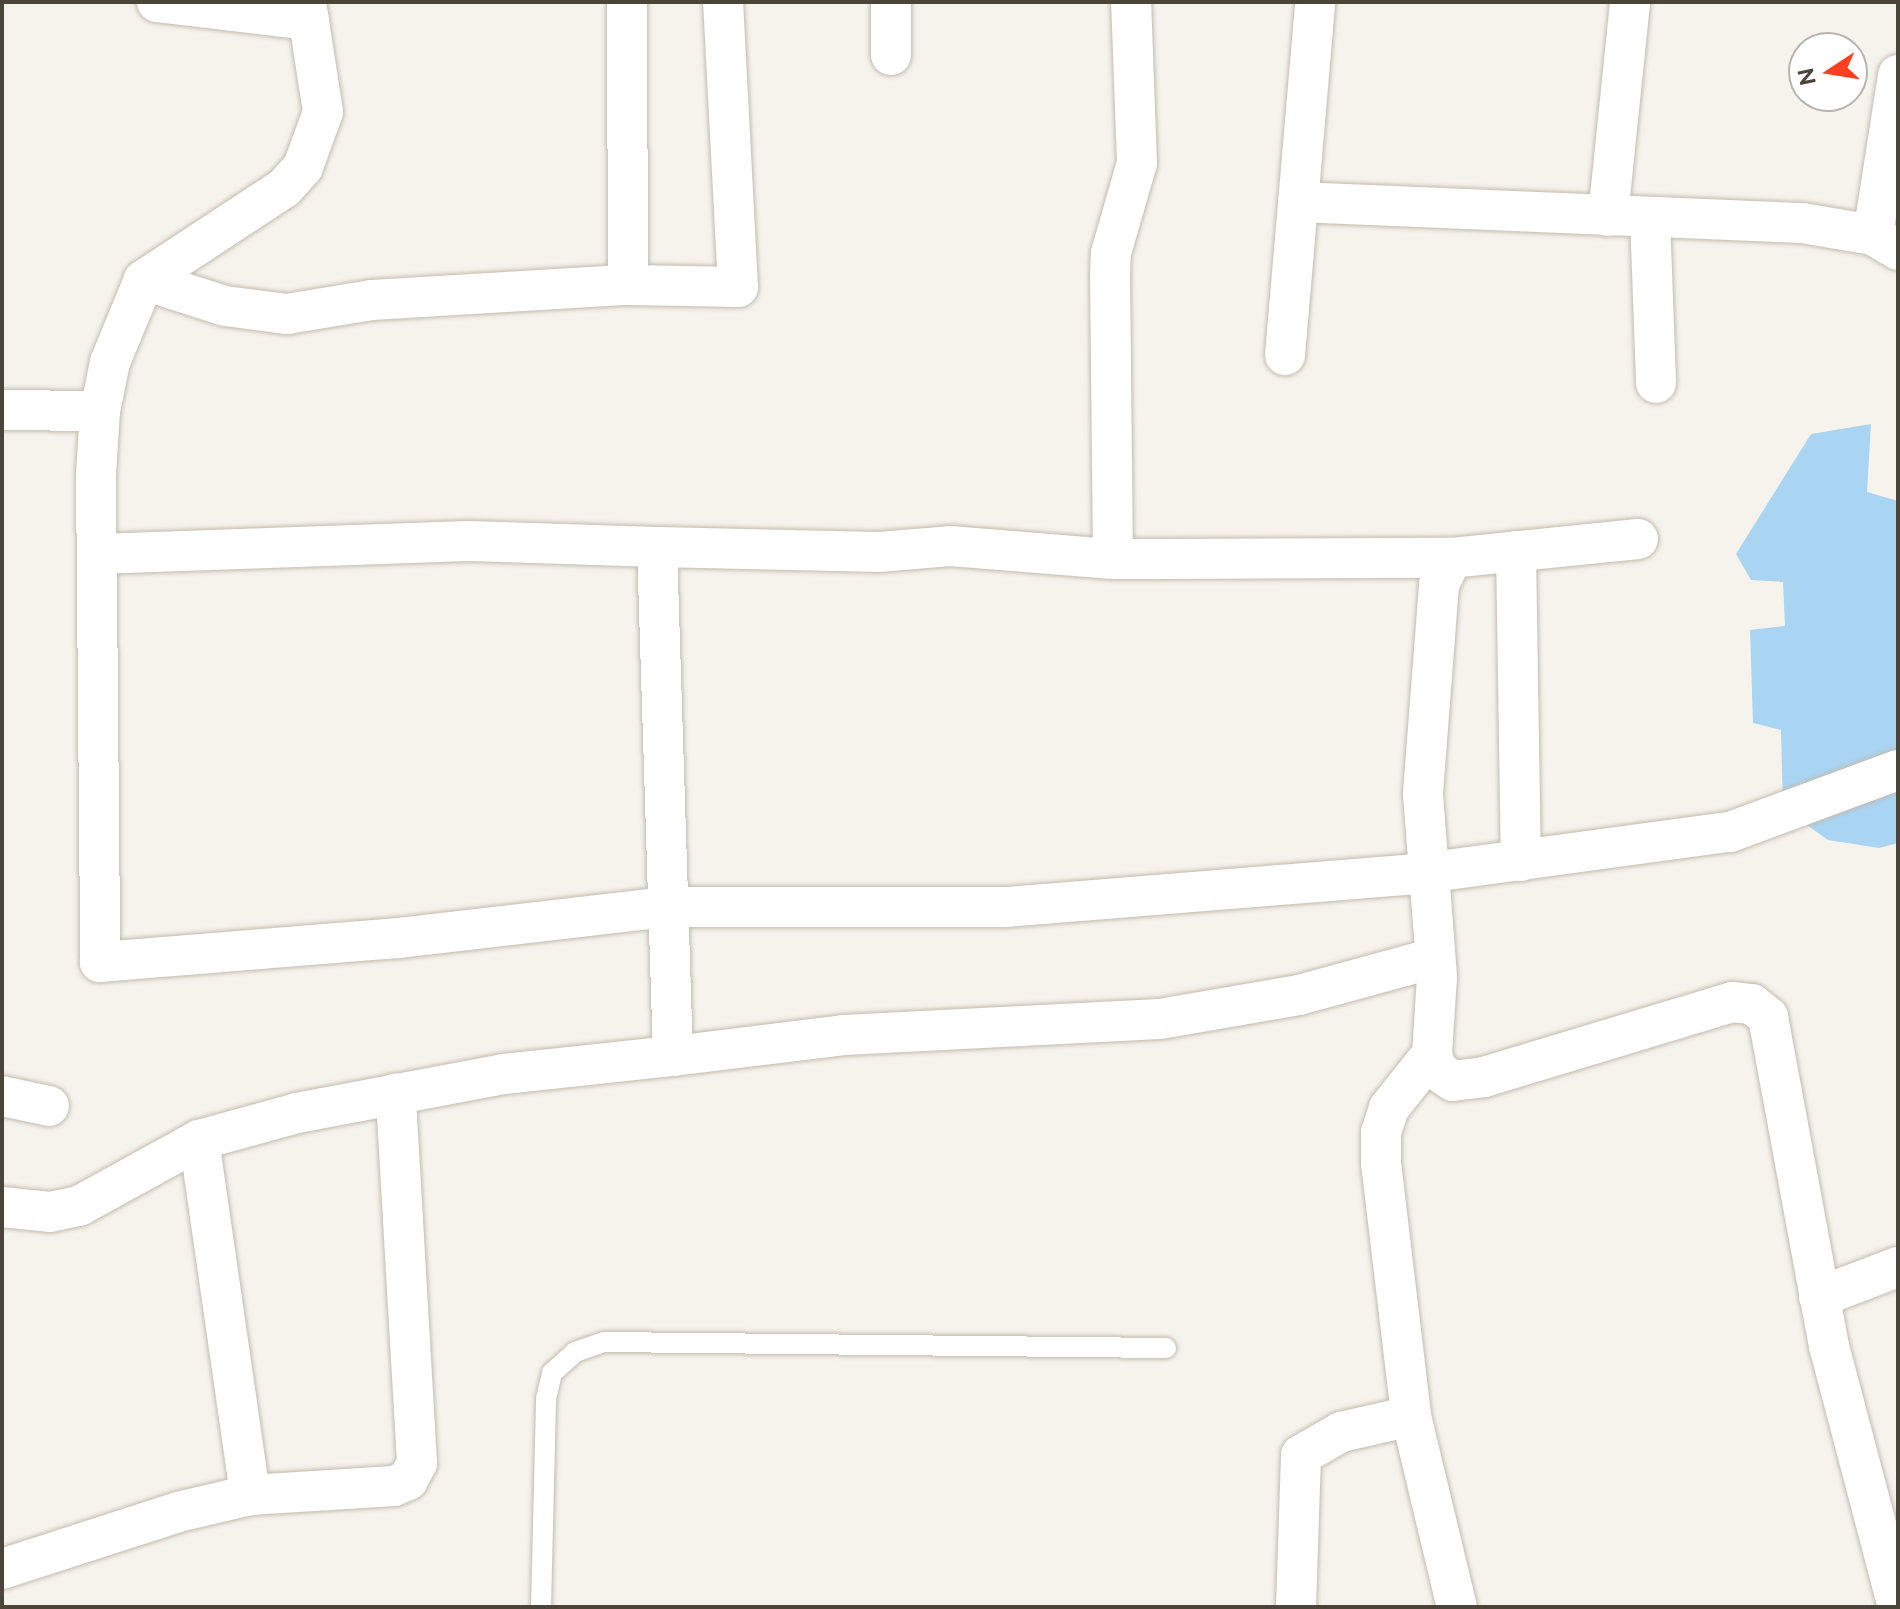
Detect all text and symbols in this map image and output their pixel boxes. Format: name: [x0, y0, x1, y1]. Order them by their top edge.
north arrow: [1788, 32, 1868, 112]
text: N: [1792, 66, 1821, 87]

